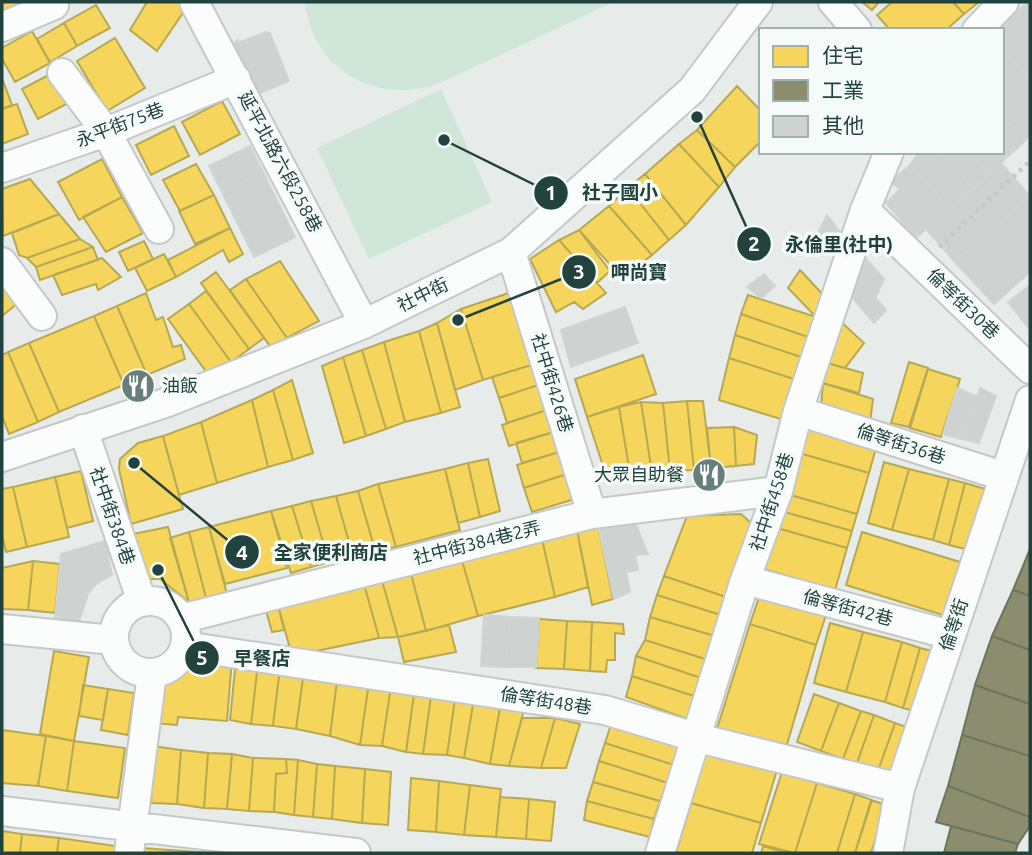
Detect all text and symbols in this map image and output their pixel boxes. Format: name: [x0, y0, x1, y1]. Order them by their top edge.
legend: [759, 28, 1004, 154]
text: 住宅: [822, 43, 864, 67]
text: 工業: [822, 78, 864, 102]
street label: 延平北路六段258巷: [235, 88, 326, 235]
street label: 永平街75巷: [73, 98, 166, 150]
text: 其他: [822, 113, 864, 137]
callout: 社子國小: [533, 173, 672, 213]
text: 1: [545, 180, 557, 204]
text: 社子國小: [582, 181, 658, 203]
callout: 永倫里(社中): [736, 224, 907, 264]
text: 2: [748, 231, 760, 255]
text: 永倫里(社中): [785, 233, 893, 255]
callout: 呷尚寶: [562, 252, 682, 292]
text: 3: [573, 259, 585, 283]
text: 呷尚寶: [610, 261, 668, 283]
street label: 倫等街30巷: [924, 264, 1004, 343]
street label: 社中街: [394, 273, 451, 315]
street label: 社中街426巷: [528, 331, 577, 435]
restaurant icon: 油飯: [119, 367, 157, 405]
place label: 油飯: [162, 375, 198, 395]
street label: 倫等街36巷: [854, 419, 948, 467]
street label: 社中街458巷: [746, 450, 796, 554]
restaurant icon: 大眾自助餐: [690, 456, 728, 494]
street label: 社中街384巷: [87, 464, 139, 567]
place label: 大眾自助餐: [594, 464, 684, 484]
street label: 社中街384巷2弄: [411, 517, 543, 568]
callout: 全家便利商店: [225, 532, 402, 572]
text: 4: [236, 540, 248, 564]
text: 全家便利商店: [274, 541, 388, 563]
street label: 倫等街42巷: [801, 585, 895, 629]
street label: 倫等街: [935, 596, 971, 653]
callout: 早餐店: [184, 638, 304, 678]
text: 5: [196, 645, 208, 669]
text: 早餐店: [233, 647, 291, 669]
street label: 倫等街48巷: [499, 683, 593, 717]

